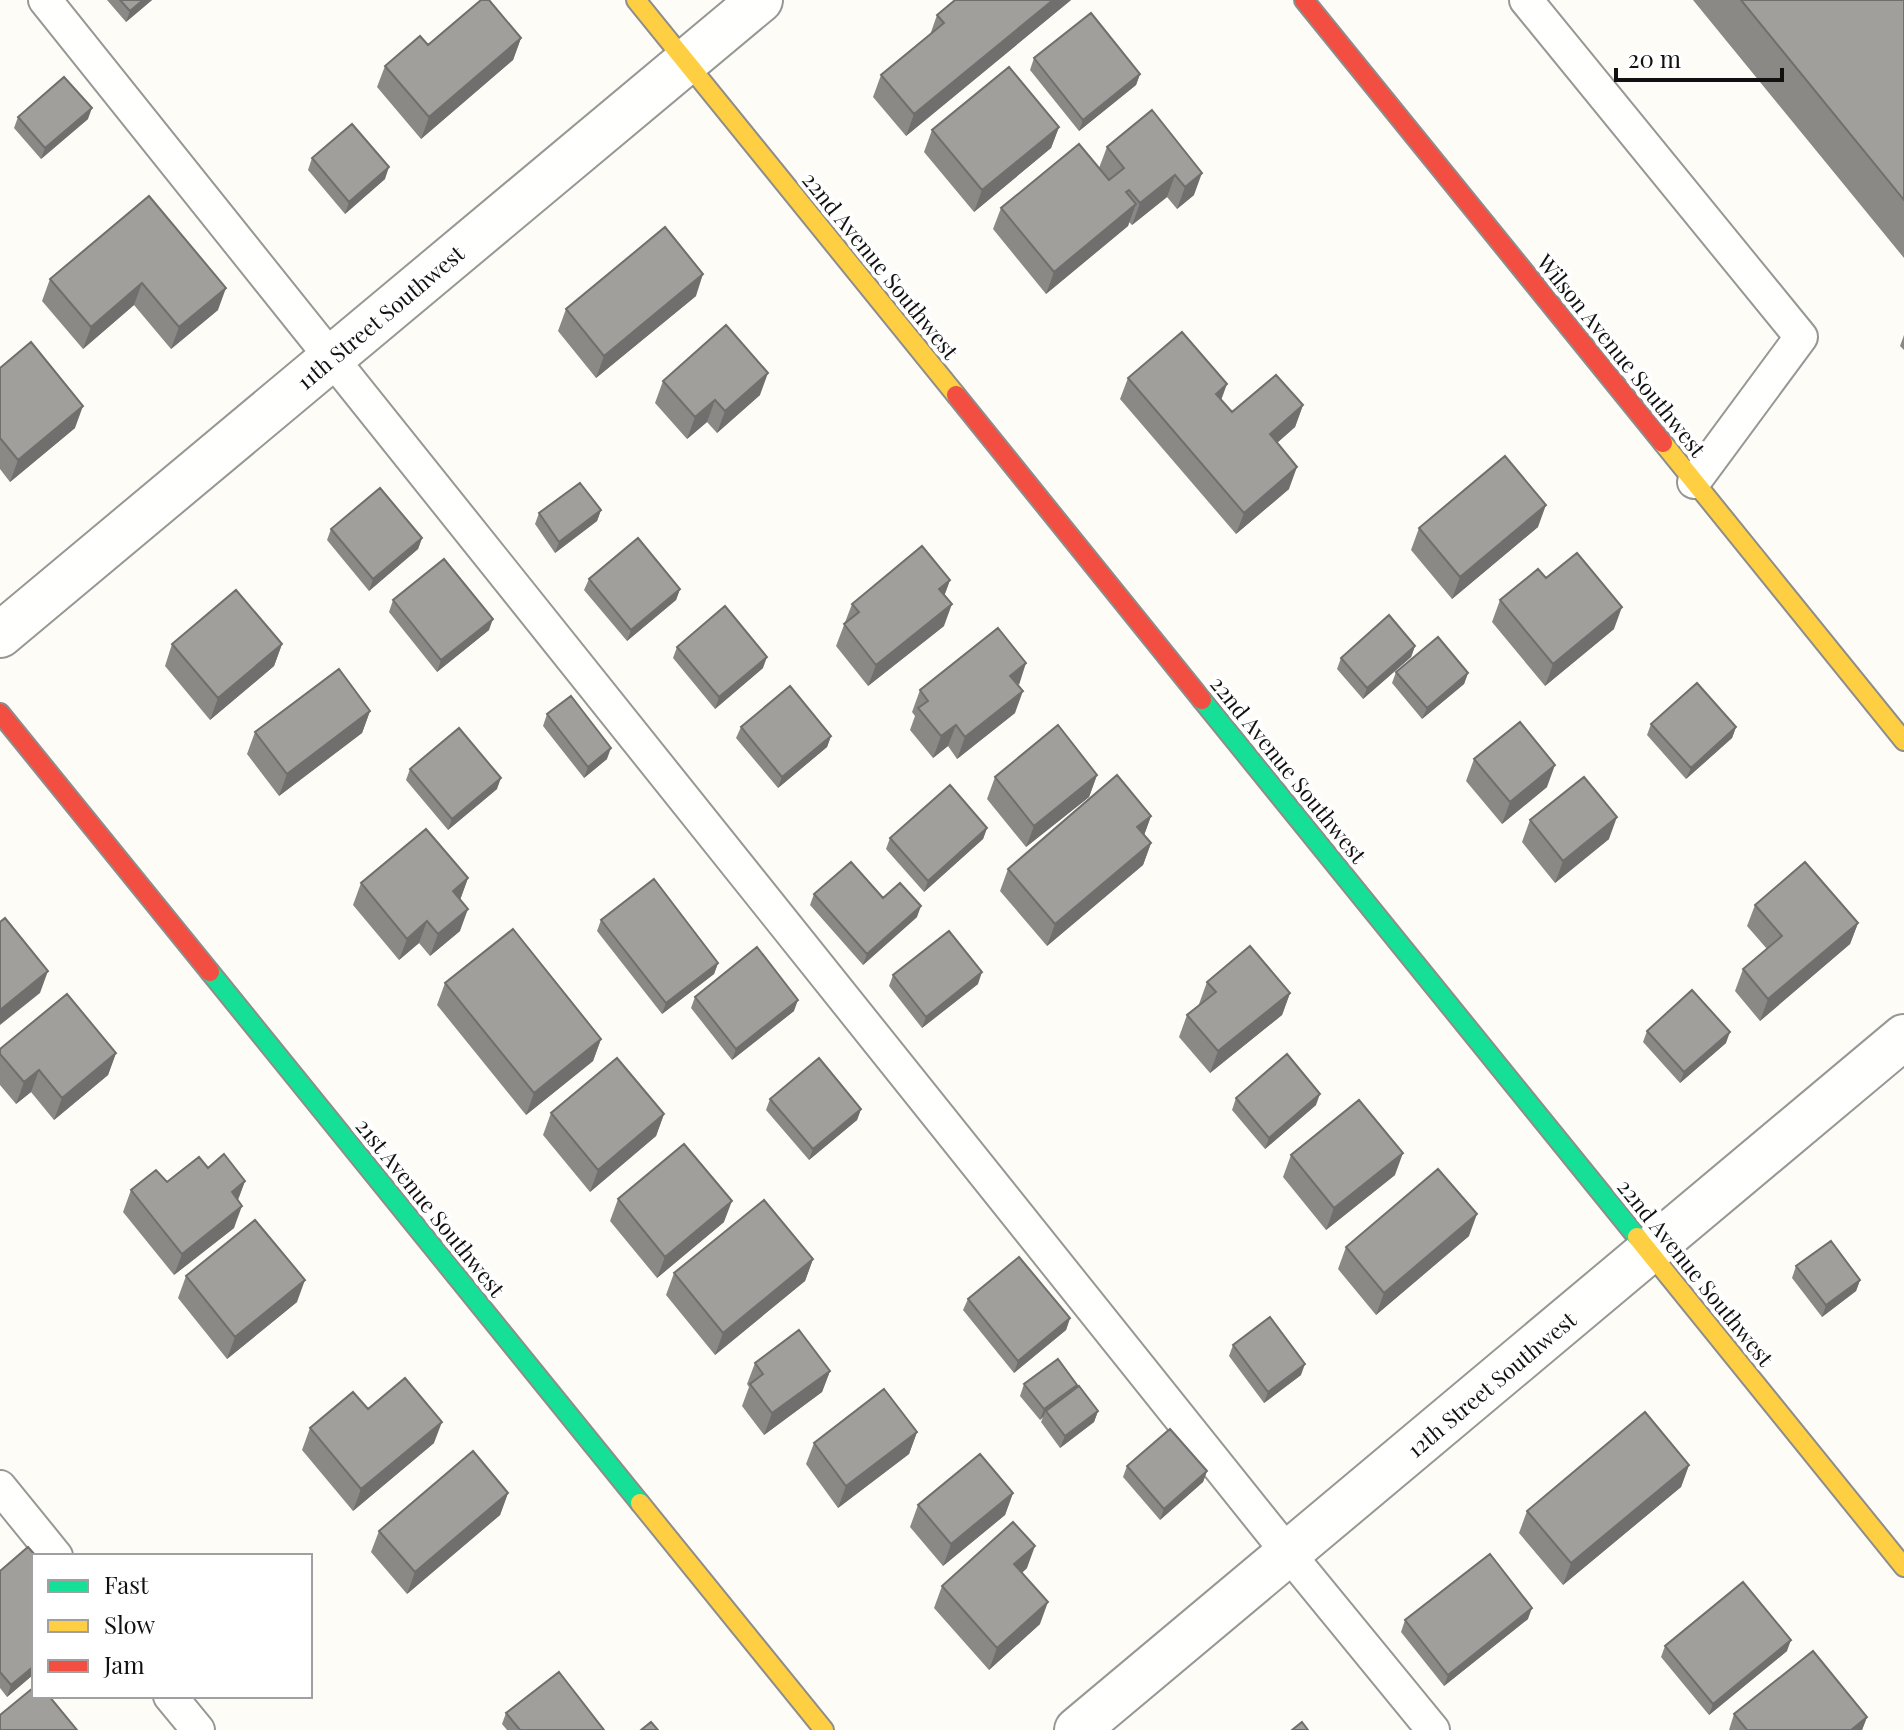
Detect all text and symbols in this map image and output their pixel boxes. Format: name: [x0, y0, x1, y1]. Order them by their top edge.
scale bar: [1616, 32, 1782, 82]
text: 20 m: [1628, 42, 1681, 74]
street label: 22nd Avenue Southwest: [796, 165, 967, 366]
street label: 11th Street Southwest: [290, 237, 471, 396]
street label: Wilson Avenue Southwest: [1530, 247, 1714, 464]
street label: 22nd Avenue Southwest: [1204, 669, 1375, 870]
street label: 21st Avenue Southwest: [350, 1111, 513, 1303]
street label: 22nd Avenue Southwest: [1611, 1172, 1782, 1373]
street label: 12th Street Southwest: [1400, 1304, 1583, 1464]
legend: [32, 1554, 312, 1698]
text: Fast: [104, 1568, 149, 1600]
text: Slow: [104, 1608, 156, 1640]
text: Jam: [103, 1648, 145, 1680]

